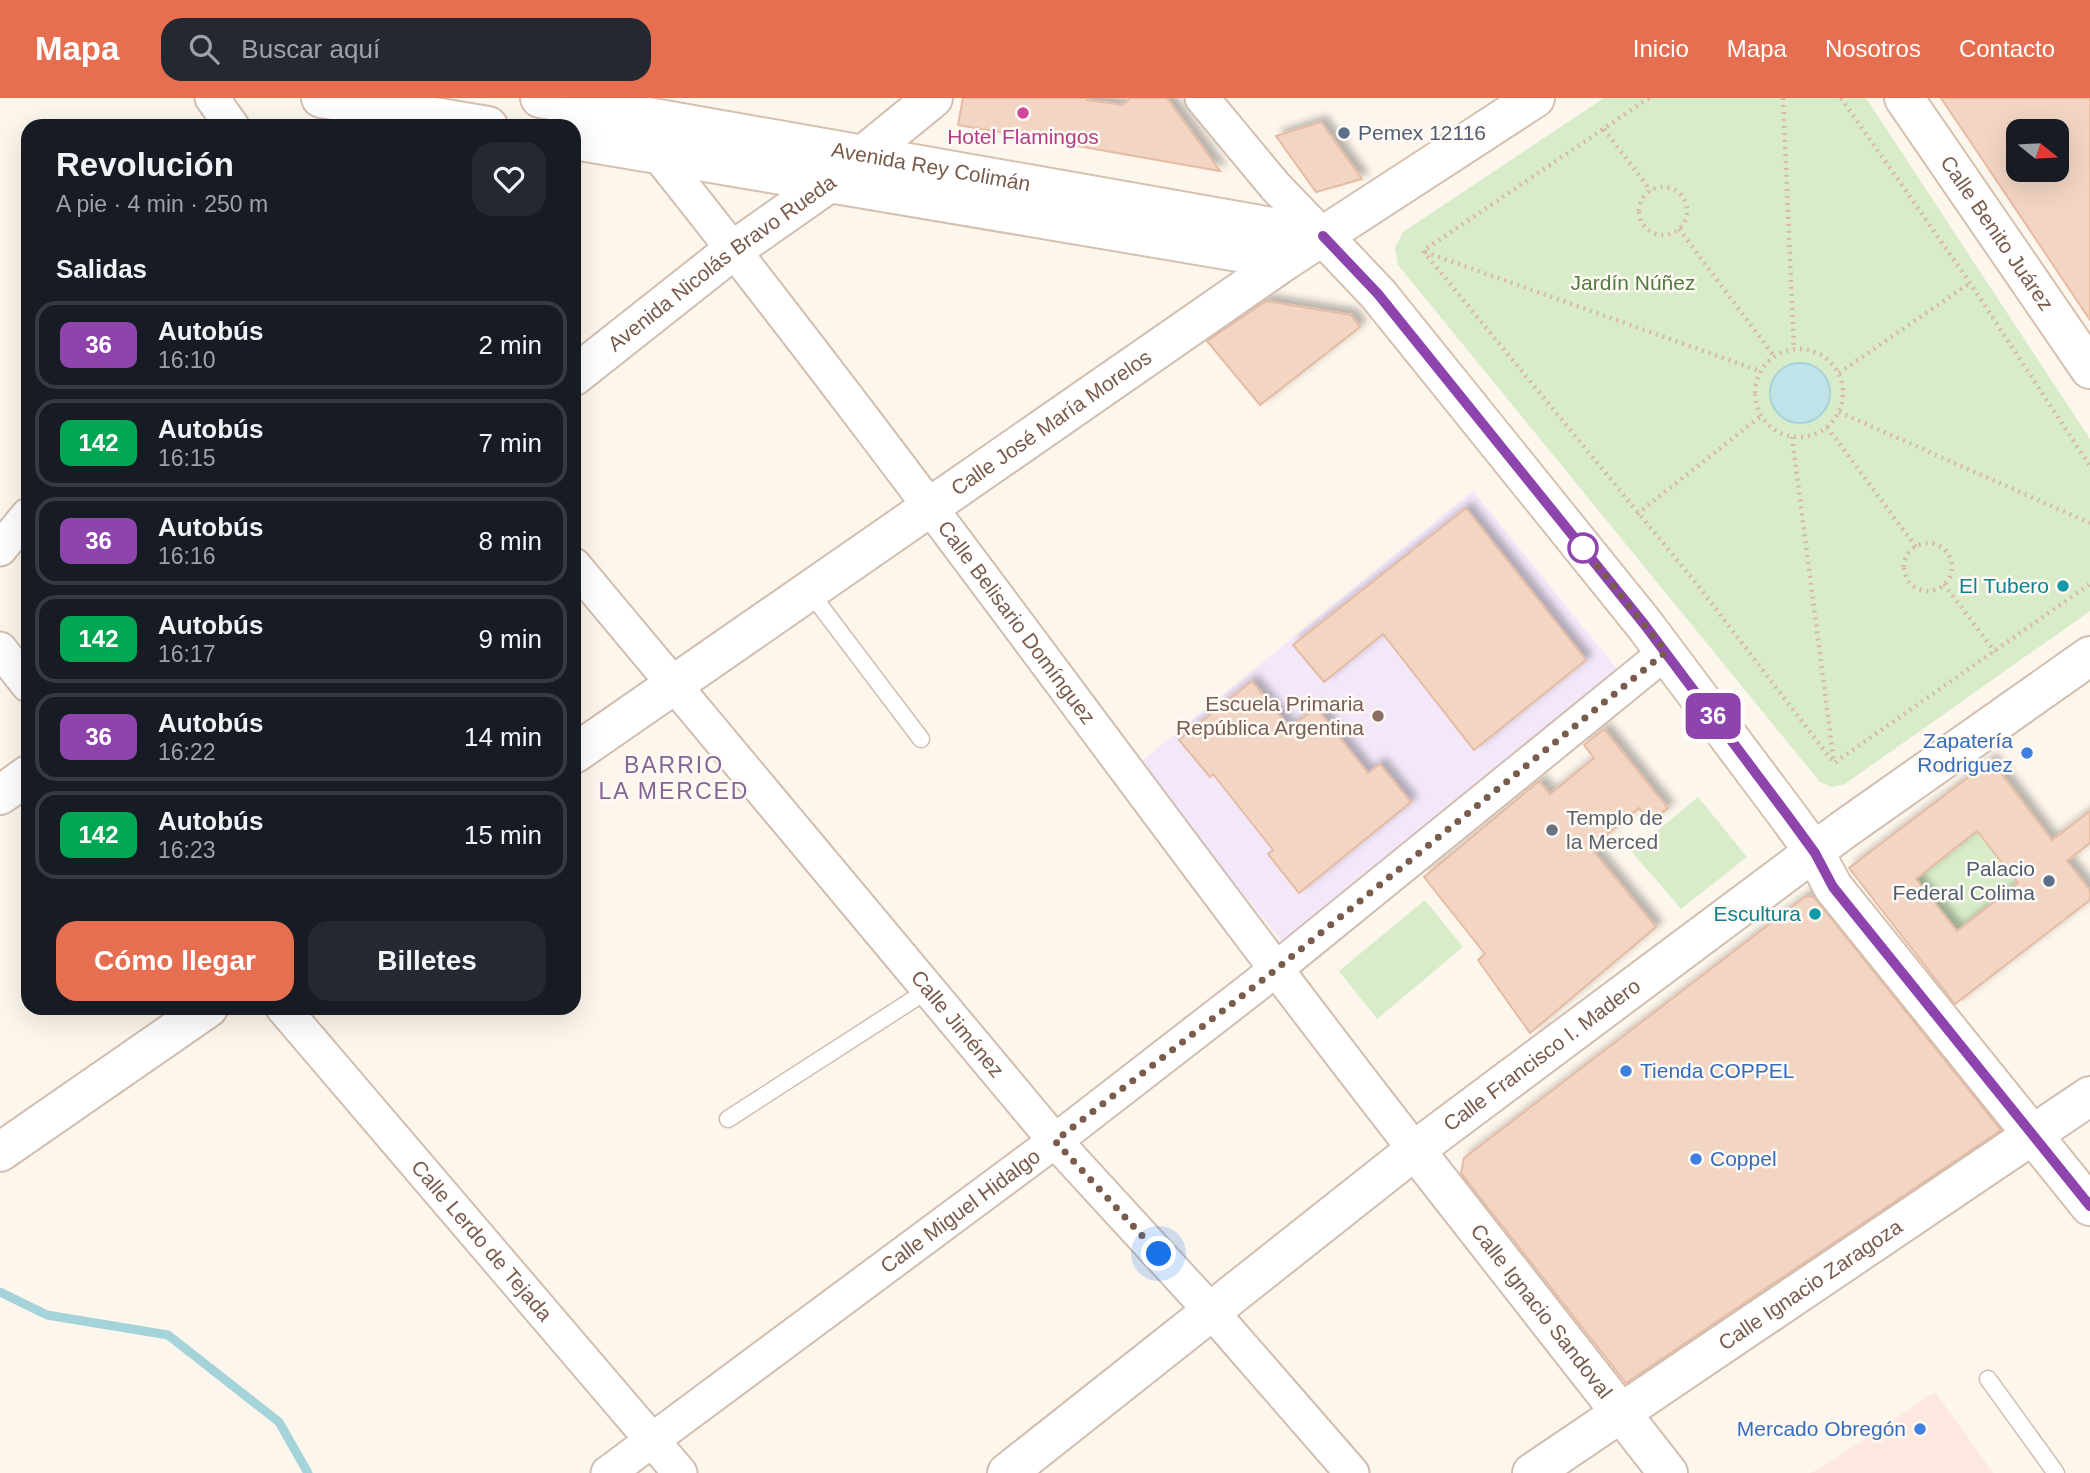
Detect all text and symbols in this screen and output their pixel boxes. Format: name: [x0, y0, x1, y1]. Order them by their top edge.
search box: [161, 18, 651, 81]
text: Mapa: [35, 30, 119, 67]
icon: search: [185, 30, 223, 68]
text: Buscar aquí: [241, 34, 380, 64]
text: Inicio: [1633, 35, 1689, 62]
text: Mapa: [1727, 35, 1787, 62]
text: Nosotros: [1825, 35, 1921, 62]
text: Contacto: [1959, 35, 2055, 62]
marker: Hotel Flamingos: [1015, 105, 1031, 121]
north arrow: [2006, 119, 2068, 182]
map controls: [2006, 119, 2069, 182]
place label: Pemex 12116: [1358, 121, 1486, 144]
place label: Hotel Flamingos: [947, 125, 1099, 148]
marker: Pemex 12116: [1336, 125, 1352, 141]
street label: Avenida Rey Colimán: [830, 138, 1032, 195]
button: heart: [472, 142, 546, 216]
text: Revolución: [56, 146, 234, 183]
street label: Calle Benito Juárez: [1936, 151, 2058, 315]
street label: Avenida Nicolás Bravo Rueda: [603, 170, 840, 356]
text: A pie · 4 min · 250 m: [56, 191, 268, 217]
text: Salidas: [56, 254, 147, 284]
park label: Jardín Núñez: [1571, 271, 1695, 294]
text: Autobús: [158, 316, 263, 346]
text: 2 min: [478, 330, 542, 360]
text: 36: [85, 331, 112, 358]
street label: Calle José María Morelos: [947, 345, 1156, 500]
text: 16:10: [158, 347, 216, 373]
text: Autobús: [158, 414, 263, 444]
text: 7 min: [478, 428, 542, 458]
text: 142: [78, 429, 119, 456]
text: 16:15: [158, 445, 216, 471]
text: Autobús: [158, 512, 263, 542]
street label: Calle Belisario Domínguez: [934, 516, 1100, 728]
text: 8 min: [478, 526, 542, 556]
text: 36: [85, 527, 112, 554]
unlabelled marker: [1568, 533, 1598, 563]
text: 16:16: [158, 543, 216, 569]
place label: El Tubero: [1959, 574, 2049, 597]
marker: El Tubero: [2055, 578, 2071, 594]
text: Autobús: [158, 610, 263, 640]
text: 9 min: [478, 624, 542, 654]
text: 142: [78, 625, 119, 652]
text: 16:17: [158, 641, 216, 667]
place label: Escuela Primaria República Argentina: [1176, 692, 1364, 739]
line badge: 36: [1682, 693, 1744, 739]
text: 36: [1700, 702, 1726, 729]
text: Autobús: [158, 708, 263, 738]
marker: Escuela Primaria República Argentina: [1370, 708, 1386, 724]
text: 14 min: [464, 722, 542, 752]
text: 36: [85, 723, 112, 750]
place label: Zapatería Rodriguez: [1917, 729, 2013, 776]
text: 16:22: [158, 739, 216, 765]
marker: Zapatería Rodriguez: [2019, 745, 2035, 761]
district label: BARRIO LA MERCED: [599, 752, 749, 804]
text: Autobús: [158, 806, 263, 836]
place label: Templo de la Merced: [1566, 806, 1663, 853]
text: 15 min: [464, 820, 542, 850]
text: 142: [78, 821, 119, 848]
marker: Templo de la Merced: [1544, 822, 1560, 838]
text: 16:23: [158, 837, 216, 863]
place label: Palacio Federal Colima: [1893, 857, 2035, 904]
marker: Palacio Federal Colima: [2041, 873, 2057, 889]
place label: Escultura: [1713, 902, 1801, 925]
marker: Escultura: [1807, 906, 1823, 922]
button: Cómo llegar: [56, 921, 294, 1001]
button: Billetes: [308, 921, 546, 1001]
street label: Calle Jiménez: [907, 966, 1009, 1082]
street label: Calle Francisco I. Madero: [1439, 974, 1645, 1136]
place label: Tienda COPPEL: [1640, 1059, 1794, 1082]
marker: Tienda COPPEL: [1618, 1063, 1634, 1079]
street label: Calle Miguel Hidalgo: [876, 1144, 1044, 1278]
place label: Coppel: [1710, 1147, 1777, 1170]
marker: Coppel: [1688, 1151, 1704, 1167]
street label: Calle Lerdo de Tejada: [407, 1155, 557, 1326]
street label: Calle Ignacio Zaragoza: [1714, 1214, 1906, 1355]
street label: Calle Ignacio Sandoval: [1466, 1219, 1617, 1403]
your location: [1141, 1236, 1176, 1271]
place label: Mercado Obregón: [1737, 1417, 1906, 1440]
marker: Mercado Obregón: [1912, 1421, 1928, 1437]

